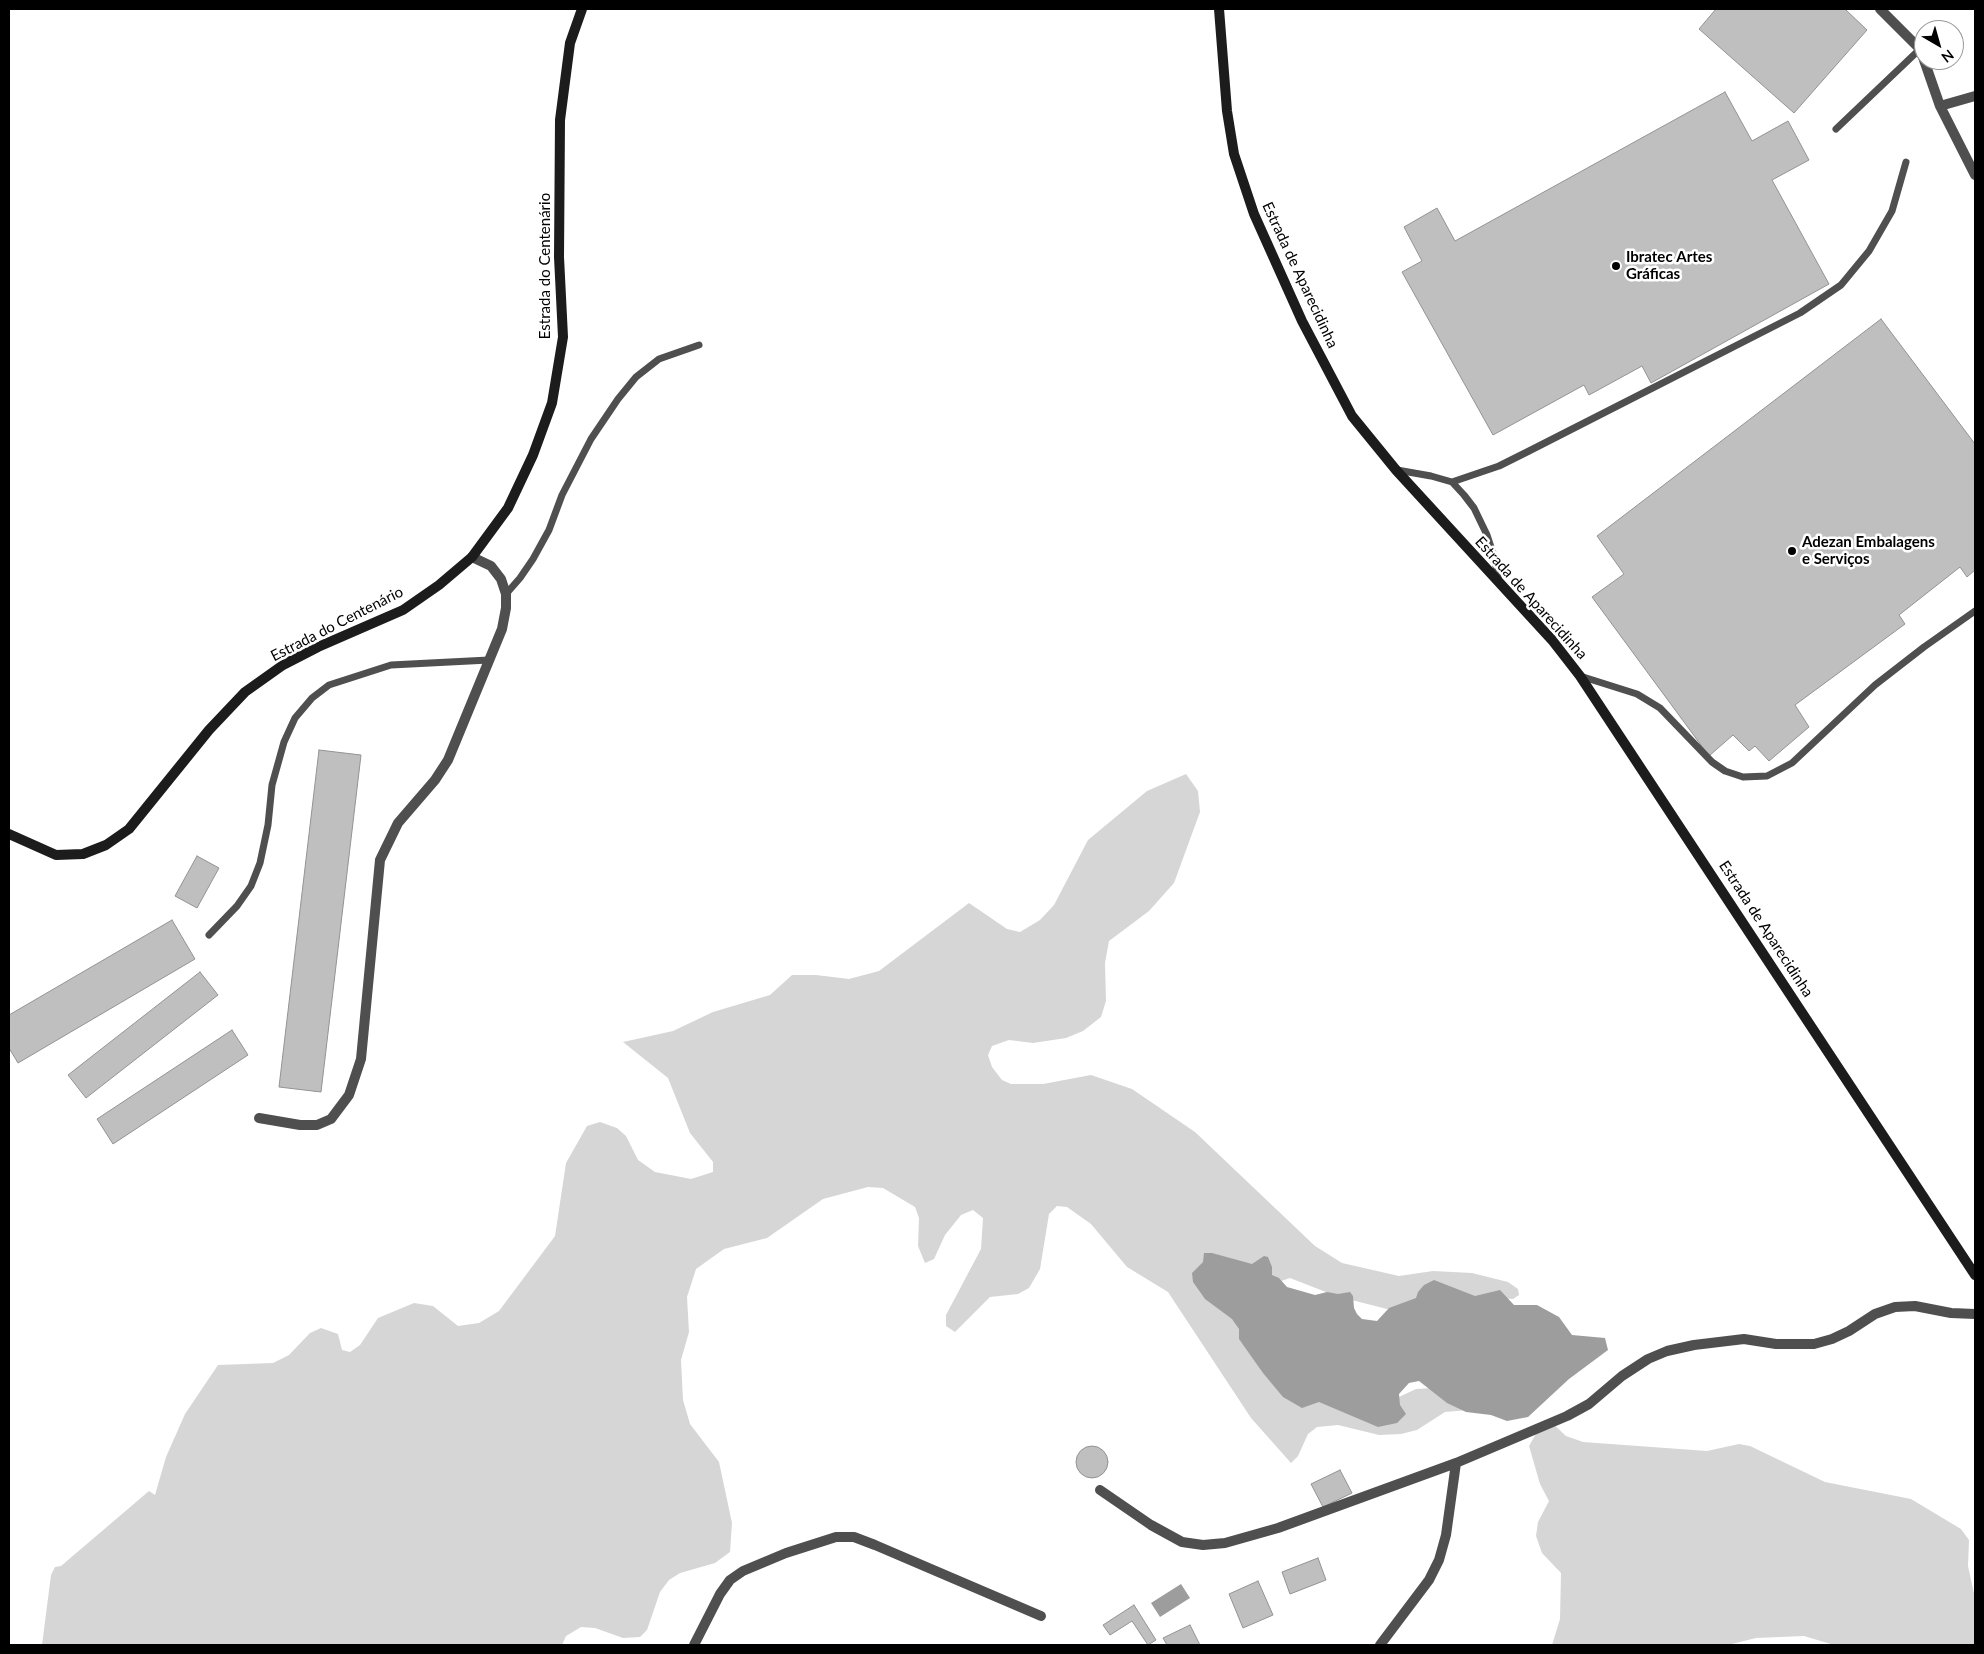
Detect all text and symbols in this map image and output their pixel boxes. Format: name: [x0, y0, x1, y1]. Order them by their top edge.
north arrow: [1914, 20, 1964, 70]
text: N: [1938, 46, 1957, 66]
street label: Estrada do Centenário: [536, 193, 554, 339]
street label: Estrada de Aparecidinha: [1258, 199, 1342, 351]
place label: Ibratec Artes Gráficas: [1626, 248, 1712, 283]
marker: Ibratec Artes Gráficas: [1610, 260, 1622, 272]
street label: Estrada de Aparecidinha: [1471, 533, 1591, 663]
place label: Adezan Embalagens e Serviços: [1802, 533, 1935, 568]
marker: Adezan Embalagens e Serviços: [1786, 545, 1798, 557]
street label: Estrada do Centenário: [268, 583, 406, 665]
street label: Estrada de Aparecidinha: [1715, 857, 1817, 1001]

